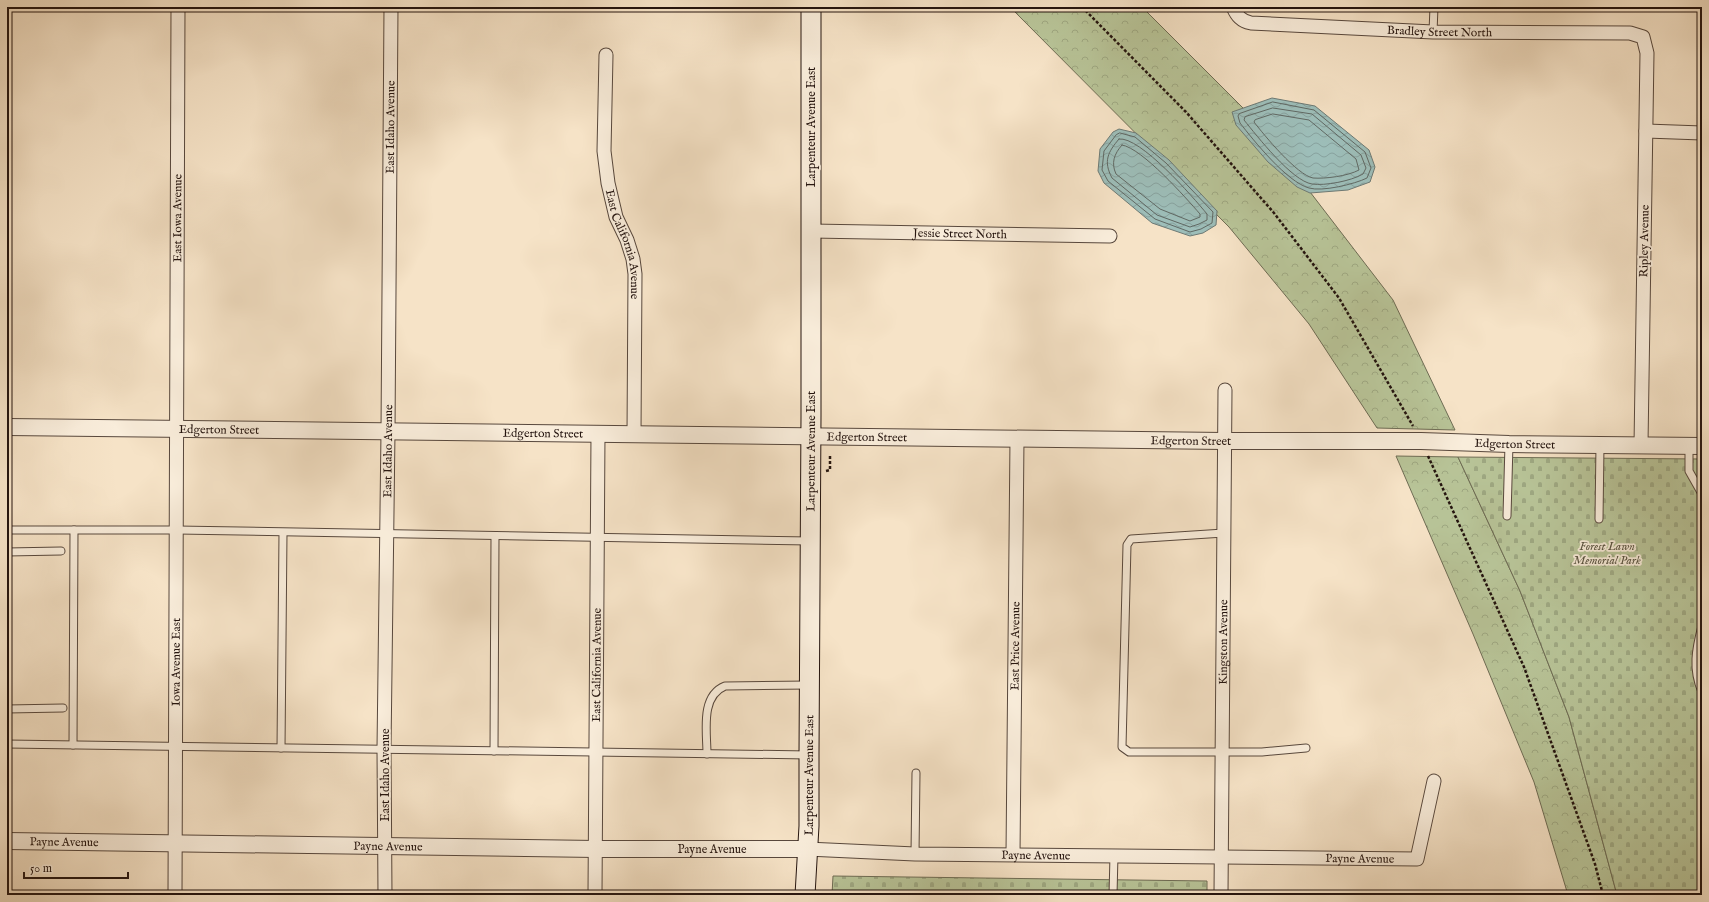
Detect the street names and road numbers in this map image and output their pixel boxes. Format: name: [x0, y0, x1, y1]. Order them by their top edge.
street label: Bradley Street North: [1387, 23, 1493, 40]
street label: Larpenteur Avenue East: [804, 67, 820, 187]
street label: East Idaho Avenue: [383, 80, 398, 174]
street label: East Iowa Avenue: [170, 173, 185, 262]
street label: East California Avenue: [602, 188, 642, 300]
street label: Ripley Avenue: [1636, 204, 1654, 277]
street label: Jessie Street North: [911, 226, 1008, 242]
street label: Larpenteur Avenue East: [803, 391, 820, 511]
street label: East Idaho Avenue: [380, 404, 396, 498]
street label: Edgerton Street: [179, 422, 259, 438]
street label: Edgerton Street: [503, 426, 583, 442]
street label: Edgerton Street: [827, 429, 907, 445]
street label: Edgerton Street: [1151, 433, 1231, 449]
street label: Edgerton Street: [1474, 436, 1555, 452]
street label: Kingston Avenue: [1216, 599, 1231, 685]
street label: East Price Avenue: [1008, 601, 1023, 691]
street label: East California Avenue: [589, 607, 605, 722]
street label: Iowa Avenue East: [169, 618, 184, 706]
street label: Larpenteur Avenue East: [801, 715, 818, 836]
street label: East Idaho Avenue: [378, 728, 393, 822]
street label: Payne Avenue: [29, 834, 99, 850]
street label: Payne Avenue: [353, 839, 423, 855]
street label: Payne Avenue: [677, 842, 747, 857]
street label: Payne Avenue: [1001, 848, 1071, 864]
street label: Payne Avenue: [1325, 851, 1395, 867]

